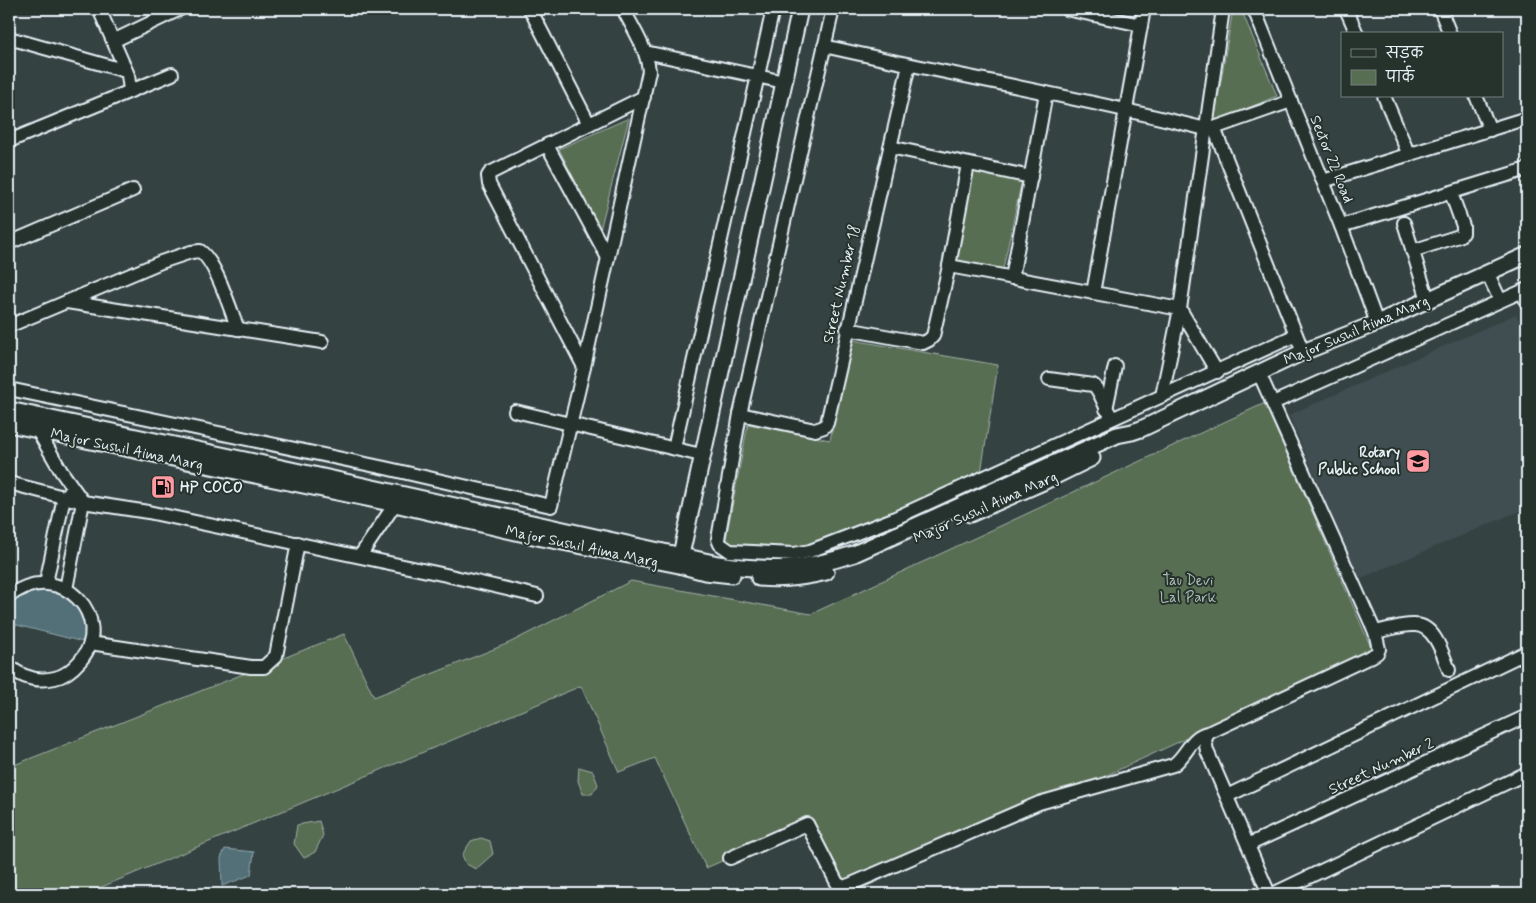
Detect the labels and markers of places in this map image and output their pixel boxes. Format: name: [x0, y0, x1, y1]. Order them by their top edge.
place label: Rotary Public School: [1318, 443, 1400, 480]
school or university icon: Rotary Public School: [1405, 448, 1431, 474]
fuel station icon: HP COCO: [150, 474, 176, 500]
place label: HP COCO: [180, 478, 243, 498]

